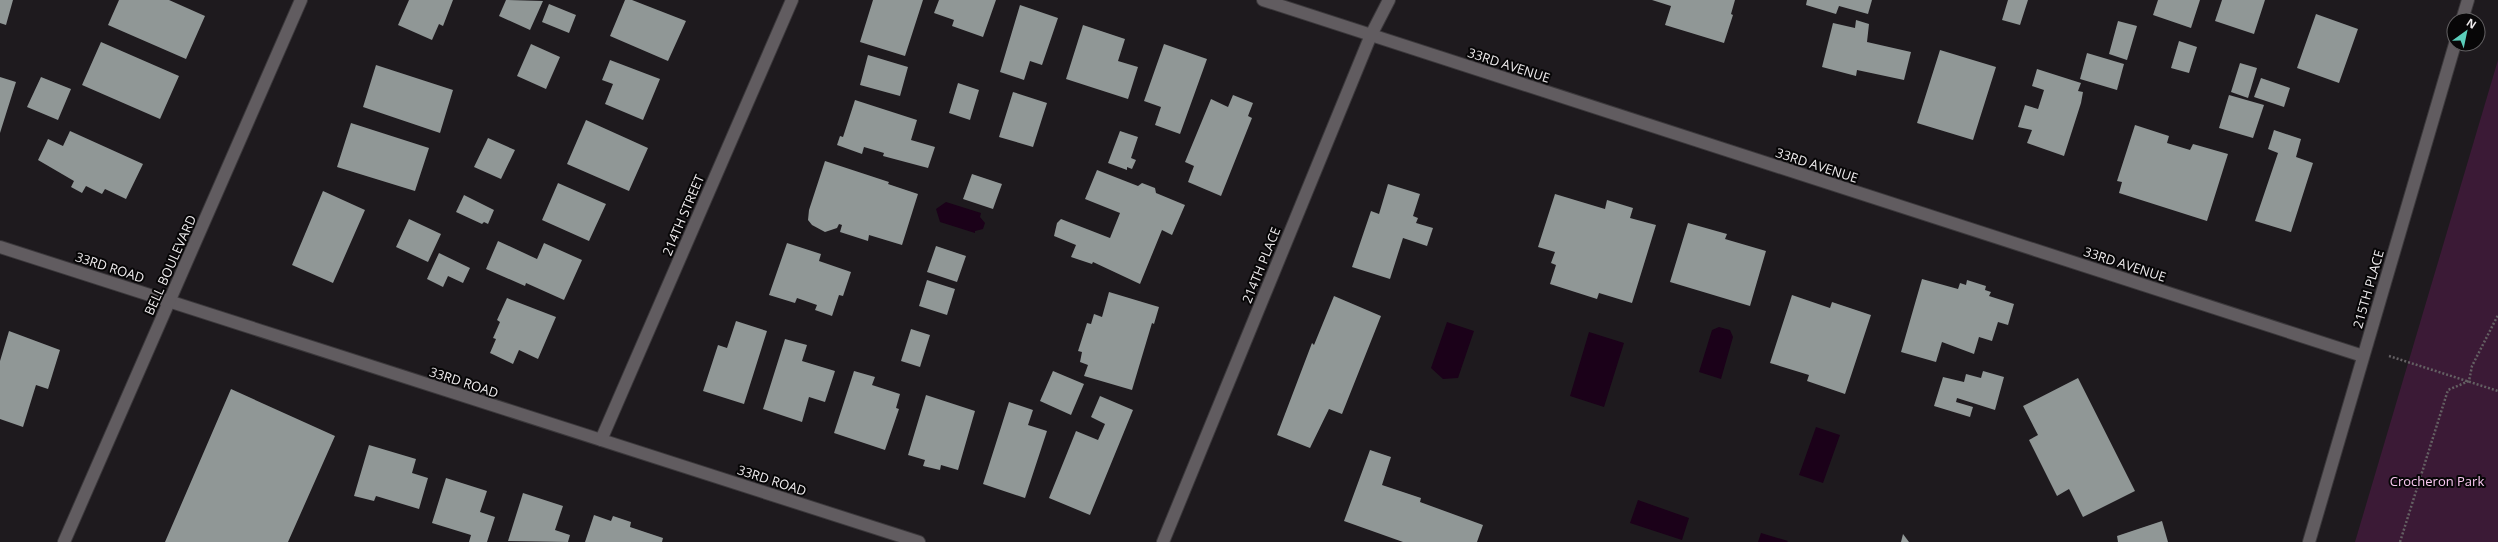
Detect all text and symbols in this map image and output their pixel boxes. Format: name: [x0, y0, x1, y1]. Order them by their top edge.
north arrow: [2446, 12, 2486, 52]
text: N: [2464, 14, 2480, 32]
street label: 33RD AVENUE: [1466, 43, 1552, 87]
street label: 33RD AVENUE: [1774, 143, 1860, 187]
street label: 214TH STREET: [658, 171, 708, 258]
street label: BELL BOULEVARD: [140, 212, 200, 318]
street label: 214TH PLACE: [1238, 224, 1284, 306]
street label: 33RD AVENUE: [2082, 242, 2168, 286]
street label: 33RD ROAD: [73, 247, 147, 287]
street label: 215TH PLACE: [2348, 248, 2388, 330]
street label: 33RD ROAD: [427, 362, 501, 402]
street label: 33RD ROAD: [735, 460, 809, 500]
park label: Crocheron Park: [2390, 472, 2484, 490]

